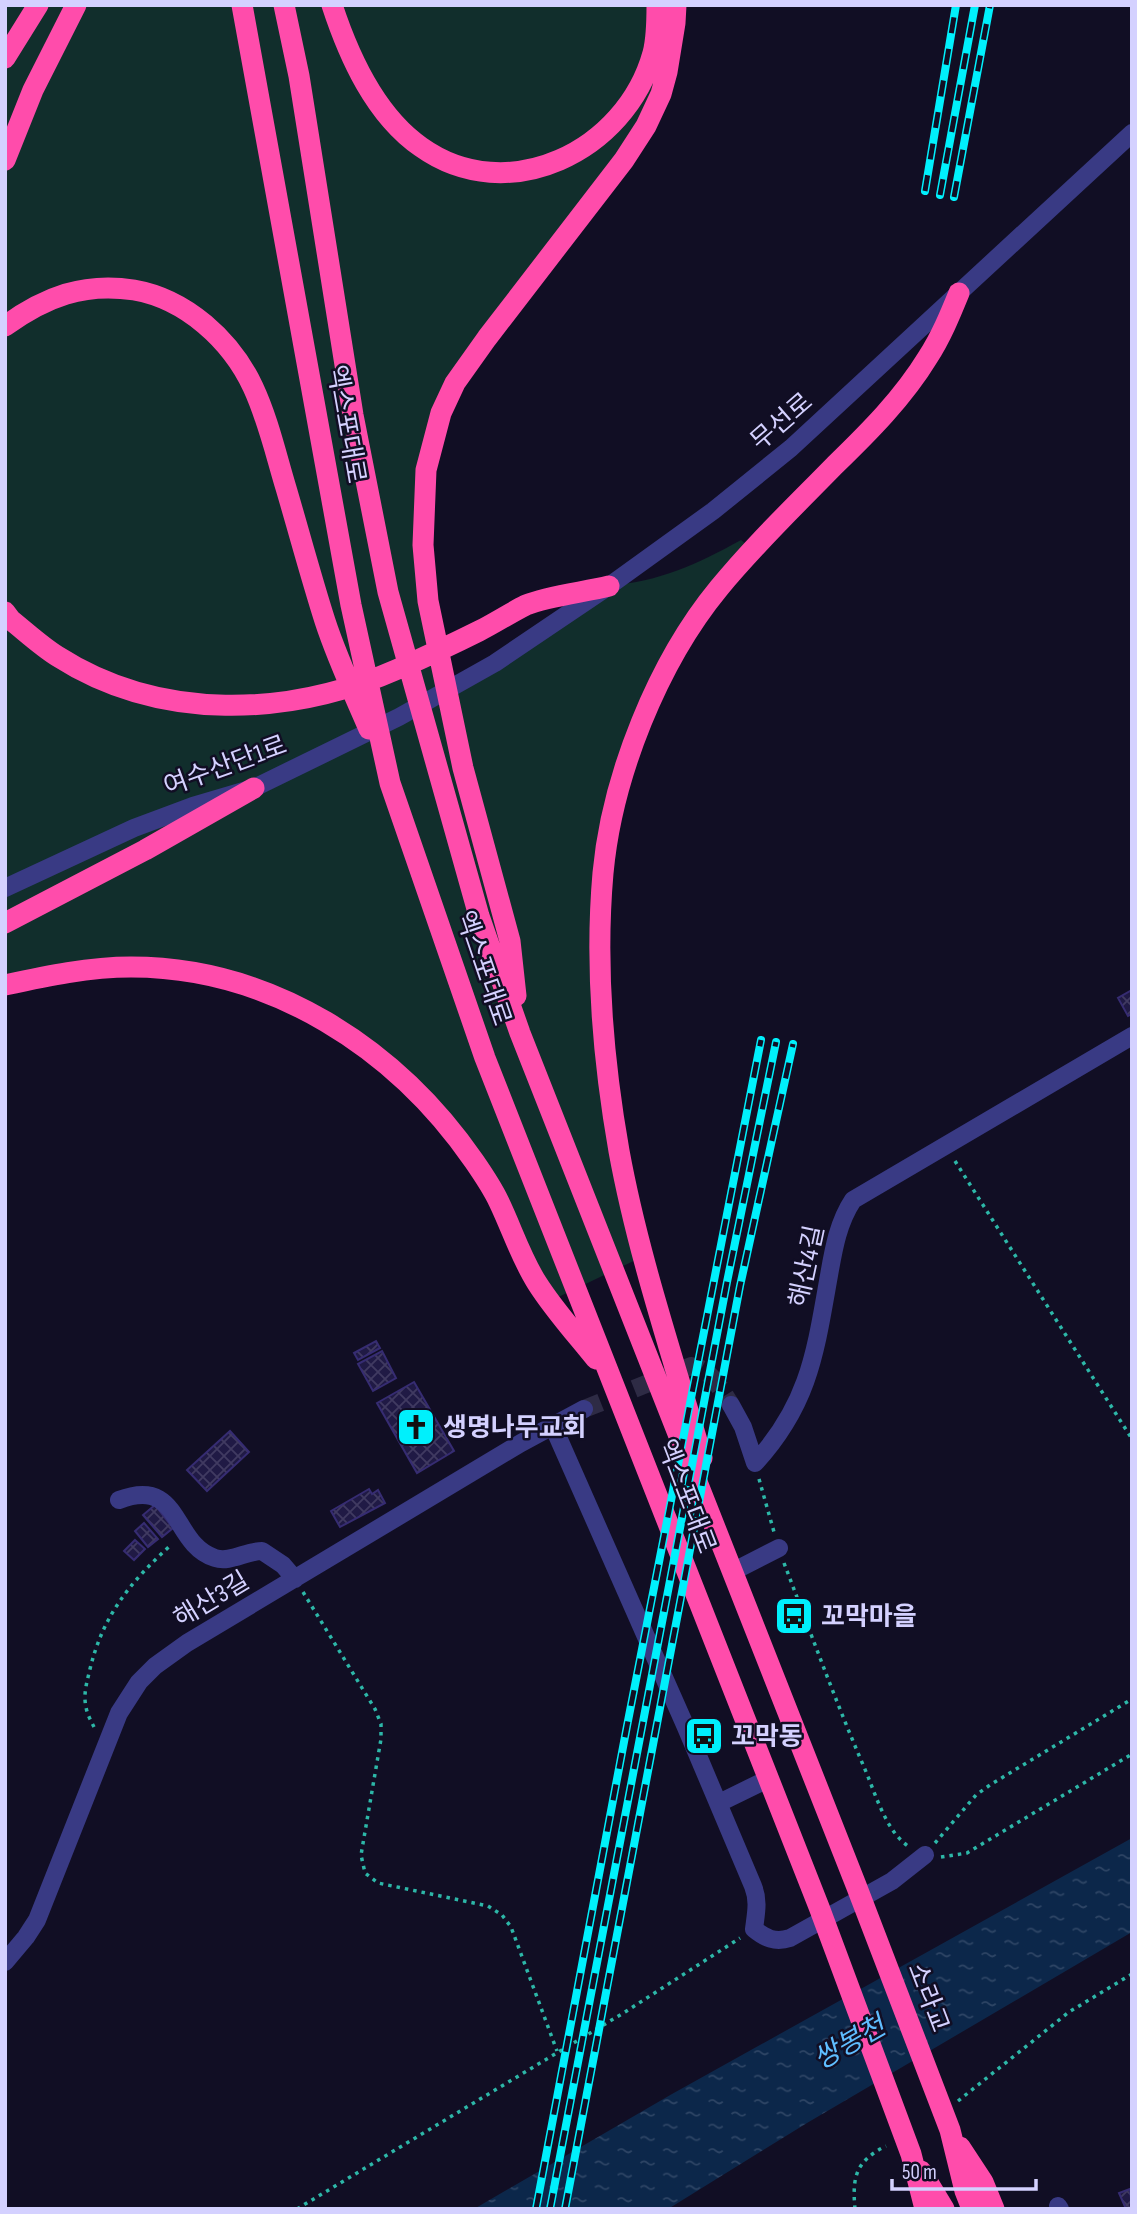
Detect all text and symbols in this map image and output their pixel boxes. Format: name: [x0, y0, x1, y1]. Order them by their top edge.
street label: 엑스포대로: [320, 363, 371, 486]
street label: 무선로: [745, 387, 819, 457]
street label: 여수산단1로: [160, 730, 291, 803]
street label: 엑스포대로: [448, 907, 517, 1030]
street label: 해산4길: [784, 1223, 831, 1310]
church icon: 생명나무교회: [395, 1406, 437, 1448]
place label: 생명나무교회: [443, 1413, 587, 1444]
street label: 엑스포대로: [650, 1435, 722, 1558]
street label: 해산3길: [168, 1566, 255, 1635]
bus stop icon: 꼬막마을: [773, 1595, 815, 1637]
place label: 꼬막마을: [821, 1602, 917, 1633]
bus stop icon: 꼬막동: [683, 1715, 725, 1757]
place label: 꼬막동: [731, 1722, 803, 1753]
street label: 소라교: [900, 1958, 955, 2037]
water label: 쌍봉천: [808, 2008, 894, 2077]
scale bar: [892, 2148, 1036, 2192]
text: 50 m: [902, 2160, 937, 2185]

